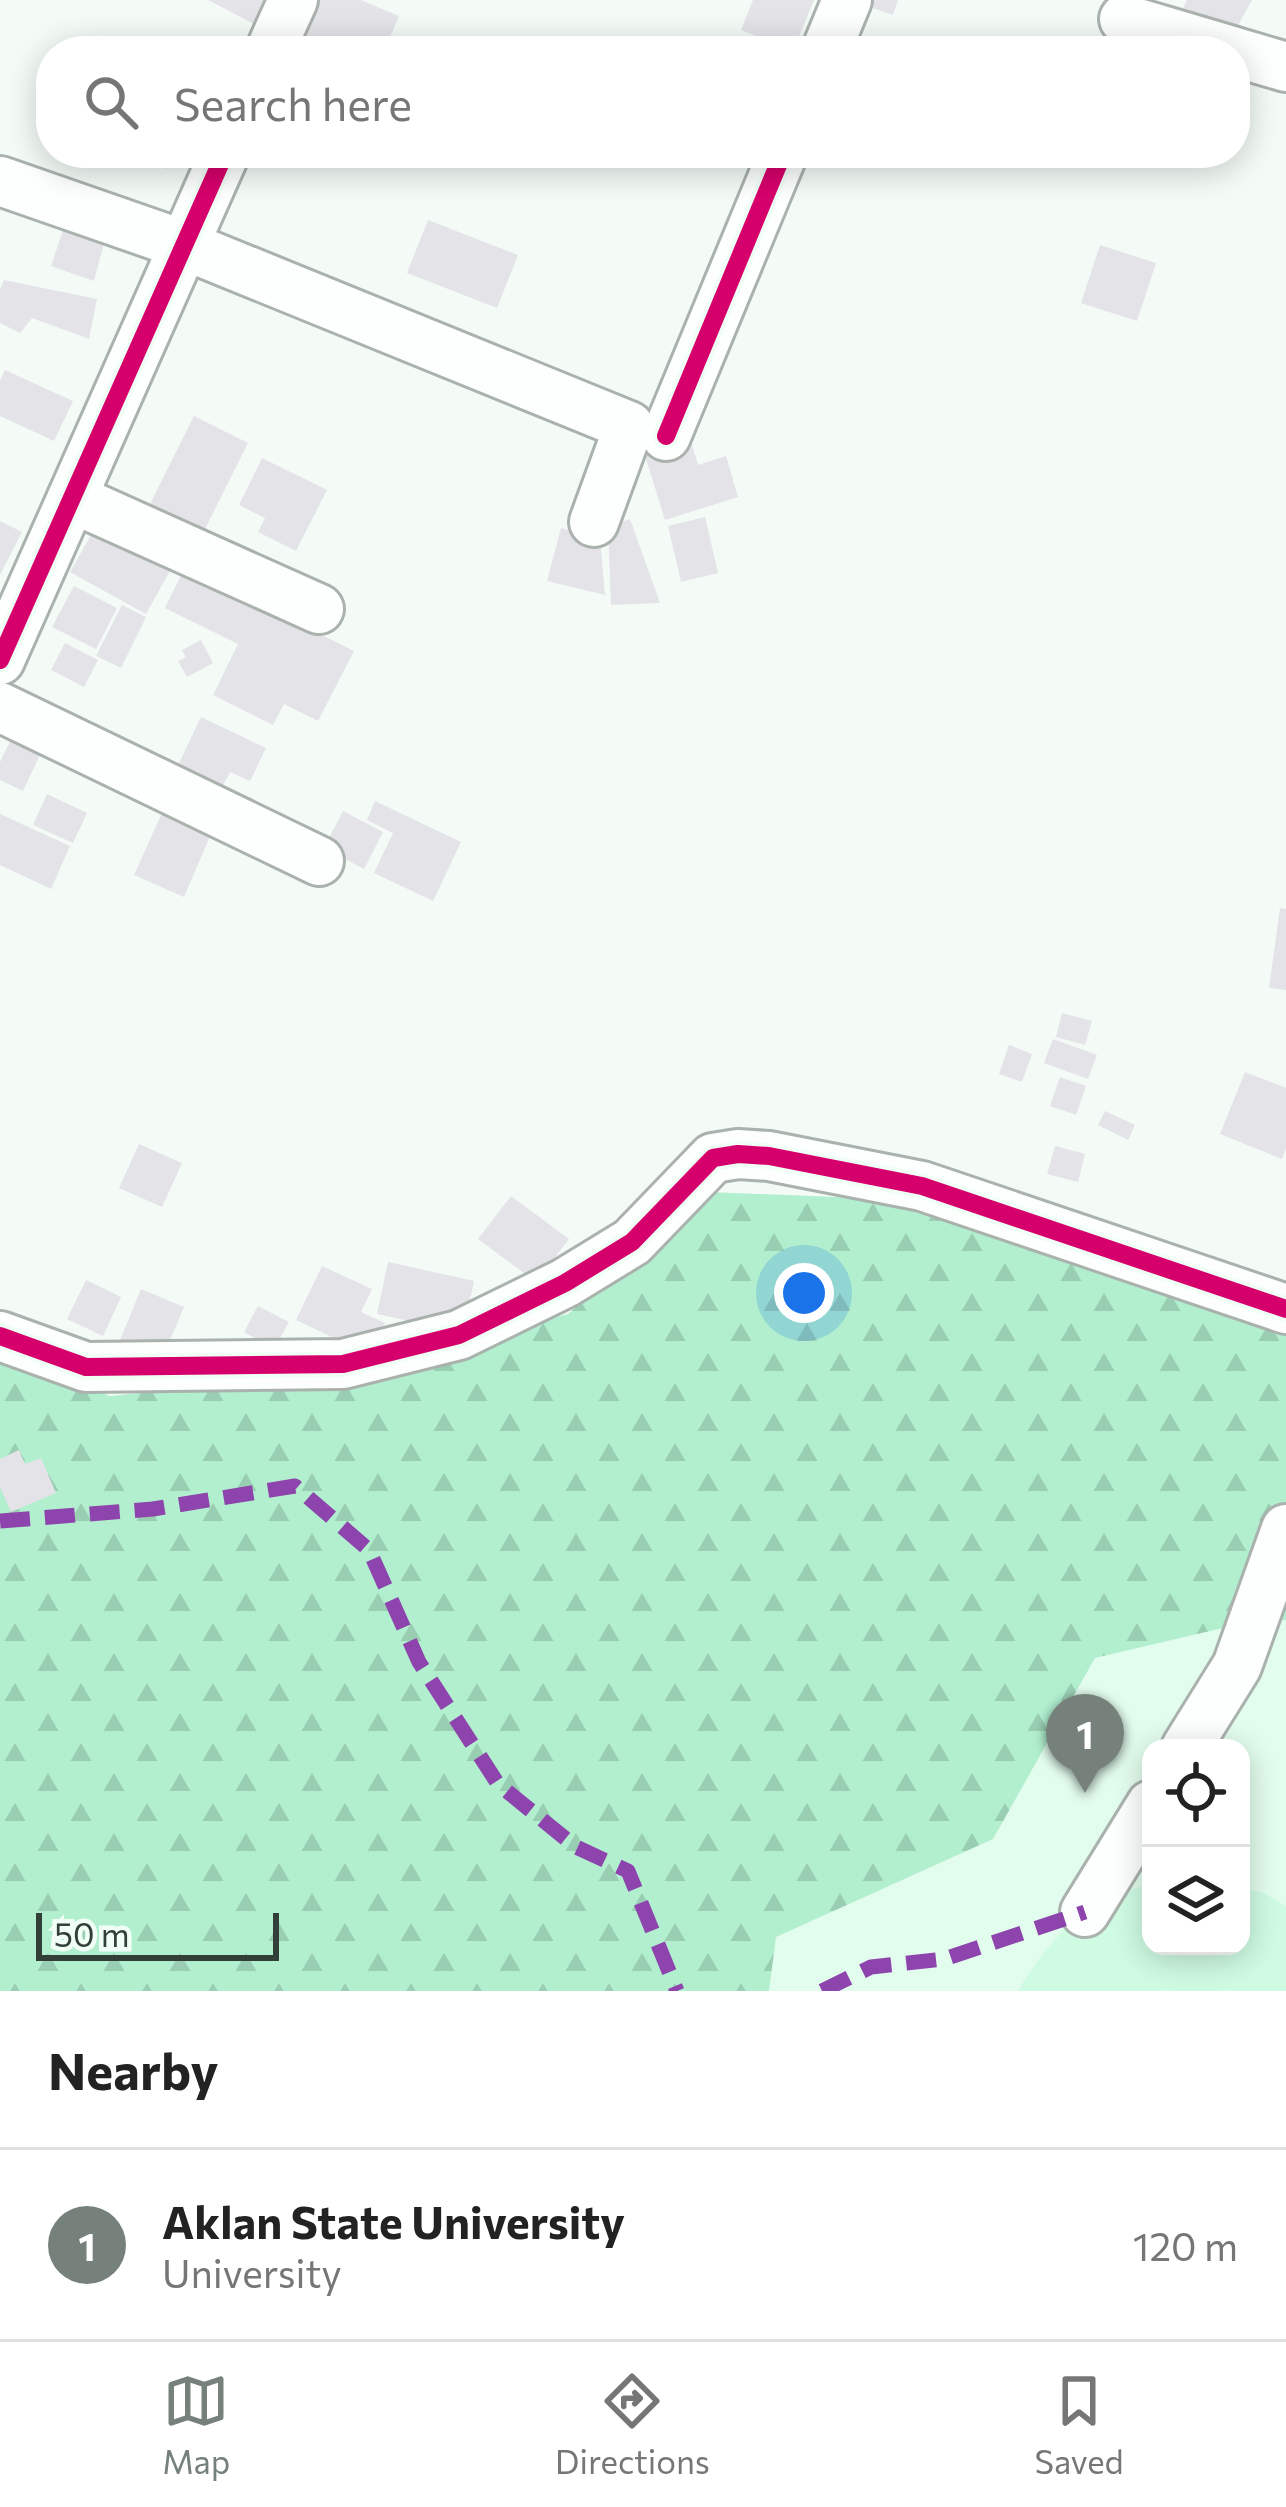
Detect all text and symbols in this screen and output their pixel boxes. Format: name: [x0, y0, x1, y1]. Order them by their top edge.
search box: [36, 36, 1250, 168]
icon: search: [78, 69, 144, 135]
text: Search here: [174, 75, 412, 130]
your location: [774, 1263, 834, 1323]
pin: 1: [1046, 1694, 1124, 1793]
map controls: [1142, 1739, 1250, 1955]
button: locate: [1142, 1739, 1250, 1847]
button: layers: [1142, 1847, 1250, 1955]
scale bar: [36, 1907, 279, 1960]
text: 50 m: [54, 1913, 130, 1954]
text: Nearby: [48, 2038, 218, 2101]
text: Aklan State University: [162, 2193, 625, 2248]
text: 1: [78, 2221, 96, 2269]
text: 120 m: [1133, 2221, 1238, 2269]
text: University: [162, 2248, 342, 2296]
tab: Map: [162, 2368, 230, 2481]
tab: Directions: [555, 2368, 710, 2481]
tab: Saved: [1035, 2368, 1124, 2481]

